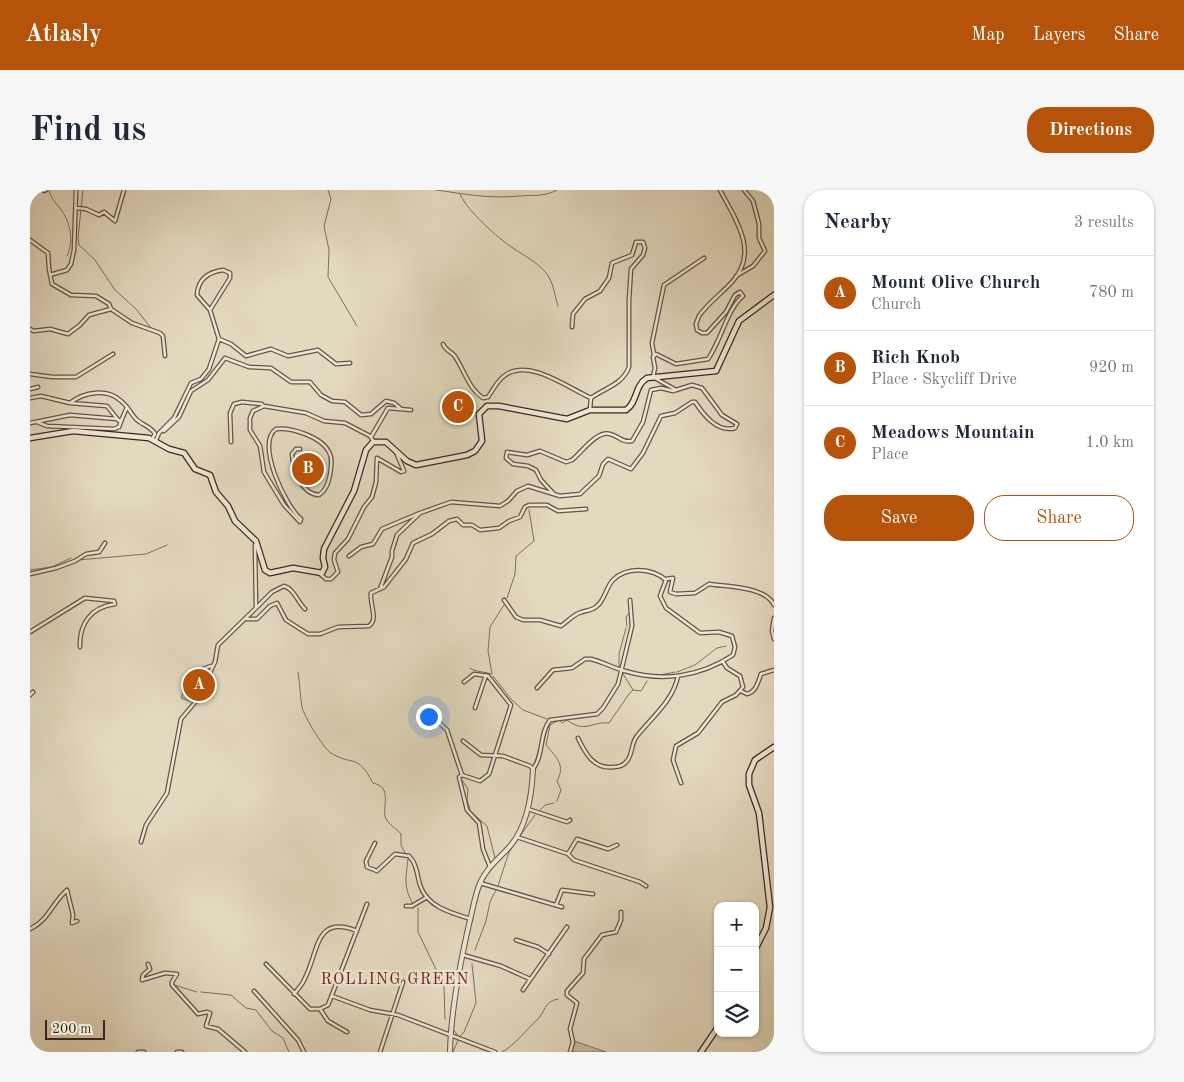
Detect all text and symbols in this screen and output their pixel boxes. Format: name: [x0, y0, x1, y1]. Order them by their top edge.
text: Atlasly: [25, 23, 102, 47]
text: Map: [971, 26, 1005, 44]
text: Layers: [1033, 26, 1085, 44]
text: Share: [1113, 26, 1159, 44]
button: Directions: [1027, 107, 1154, 153]
text: Find us: [30, 113, 146, 148]
text: Nearby: [824, 212, 892, 233]
text: 3 results: [1074, 215, 1134, 231]
text: Mount Olive Church: [871, 274, 1040, 293]
text: A: [834, 285, 846, 301]
text: 780 m: [1089, 285, 1134, 301]
text: Church: [871, 297, 921, 313]
text: Rich Knob: [871, 349, 960, 368]
text: B: [834, 360, 846, 376]
text: 920 m: [1089, 360, 1134, 376]
text: Place · Skycliff Drive: [871, 372, 1017, 388]
pin: C: [442, 388, 474, 426]
text: Meadows Mountain: [871, 424, 1035, 443]
text: C: [835, 435, 845, 451]
text: 1.0 km: [1085, 435, 1134, 451]
text: Place: [871, 447, 908, 463]
pin: B: [292, 450, 324, 488]
button: Save: [824, 495, 974, 541]
button: Share: [984, 495, 1134, 541]
pin: A: [183, 666, 215, 704]
your location: [416, 704, 442, 730]
map controls: [714, 902, 759, 1037]
button: +: [714, 902, 759, 947]
button: −: [714, 947, 759, 992]
district label: ROLLING GREEN: [320, 972, 470, 988]
button: layers: [714, 992, 759, 1037]
scale bar: [45, 1017, 105, 1040]
text: 200 m: [52, 1022, 91, 1036]

